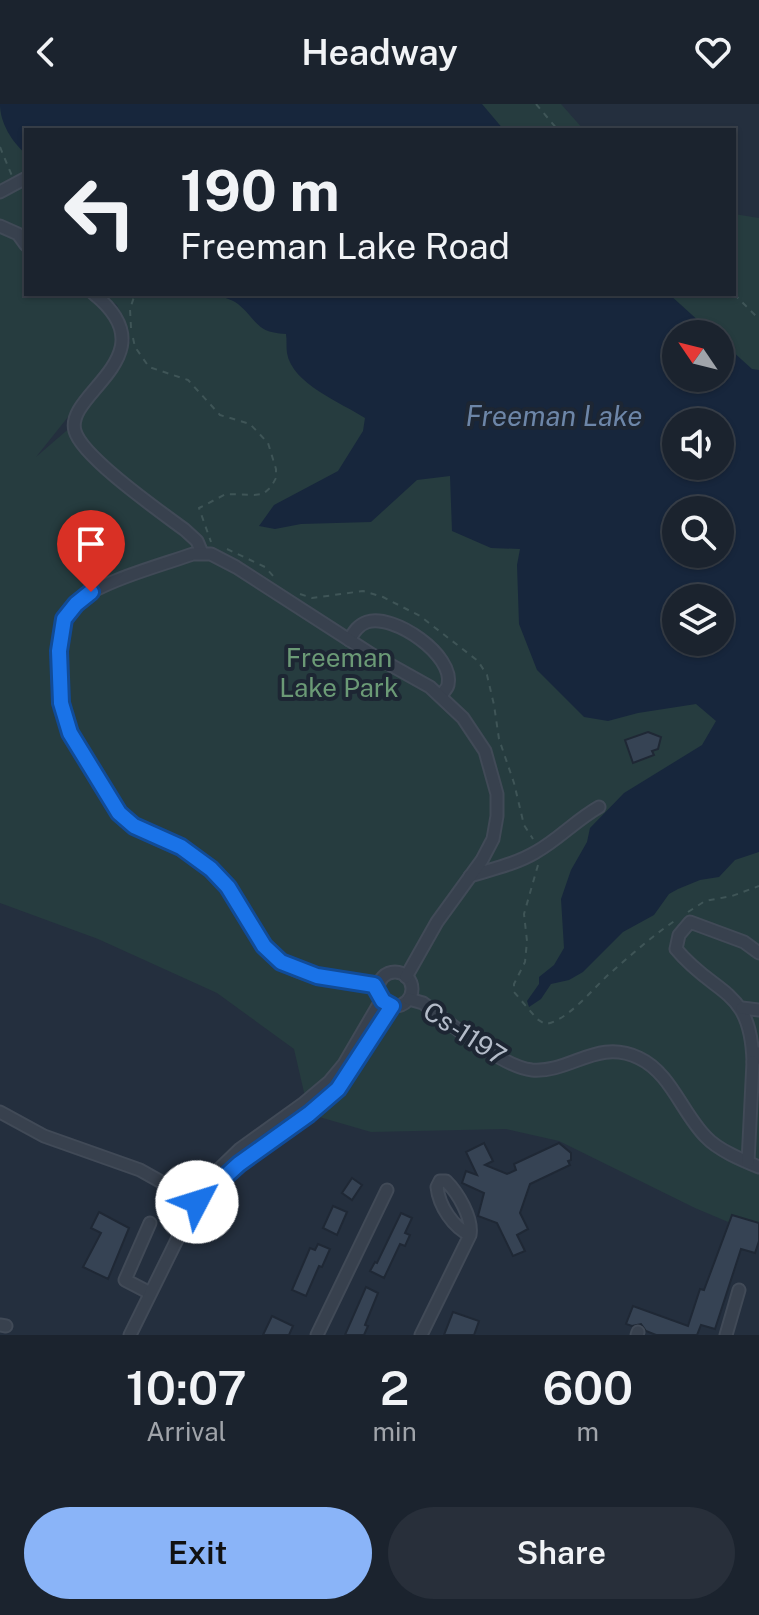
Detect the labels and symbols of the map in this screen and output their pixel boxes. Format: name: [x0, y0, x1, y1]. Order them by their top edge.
north arrow: [662, 320, 734, 392]
water label: Freeman Lake: [465, 399, 643, 432]
pin: [57, 510, 125, 592]
park label: Freeman Lake Park: [279, 642, 399, 703]
street label: Cs-1197: [418, 995, 512, 1071]
position arrow: [155, 1160, 239, 1244]

